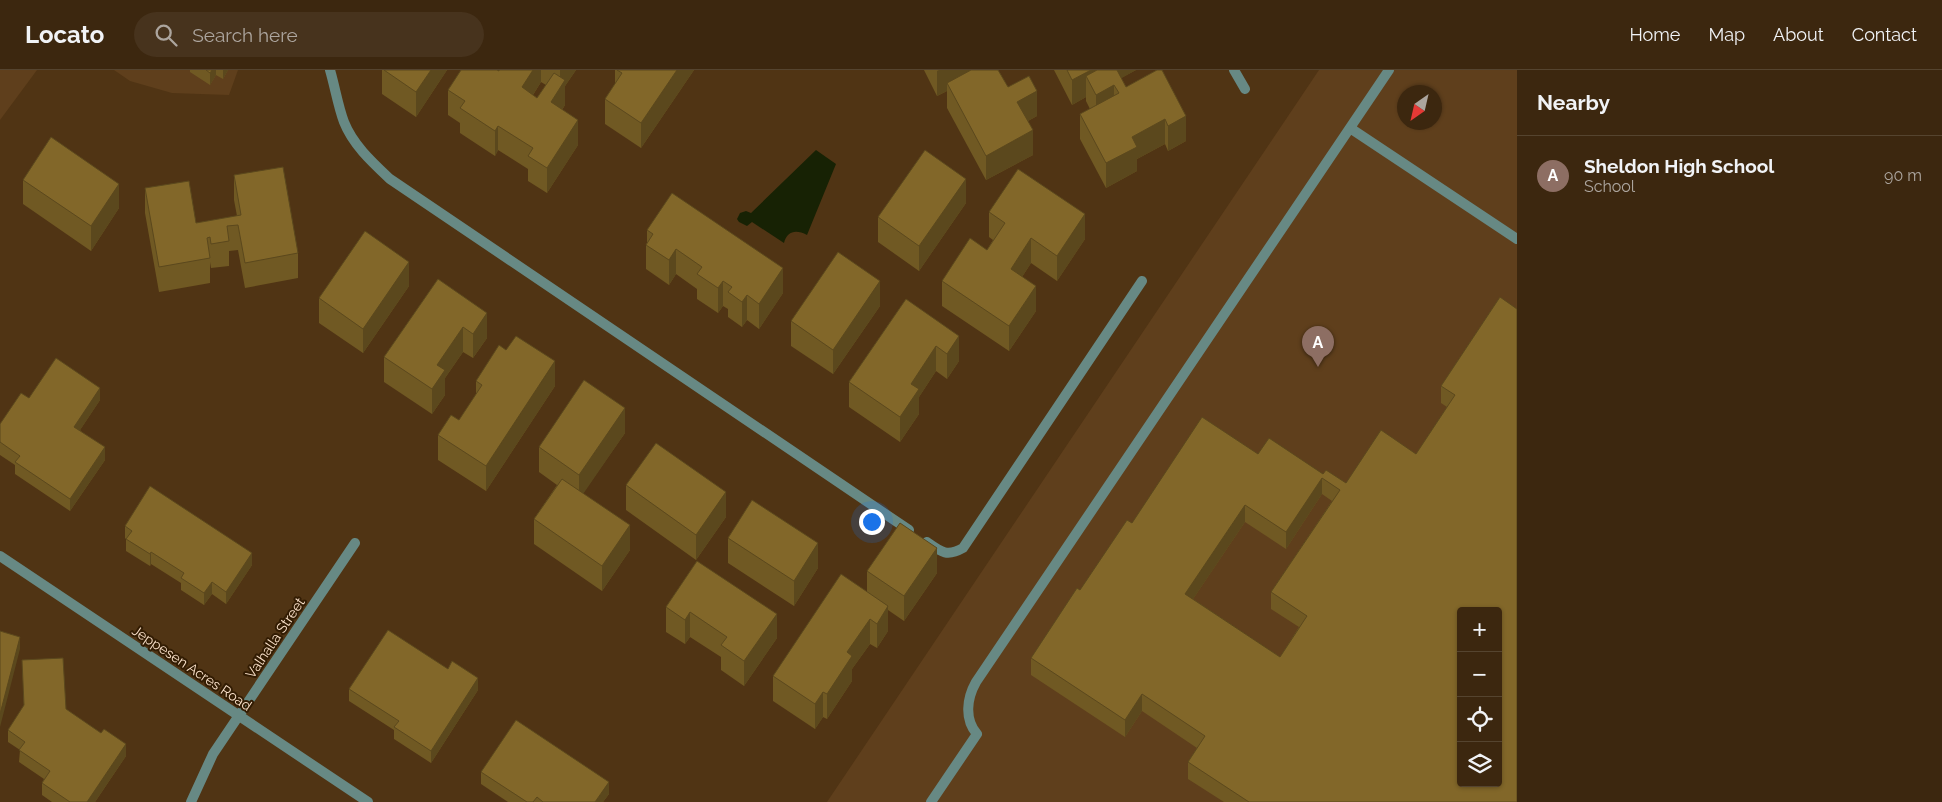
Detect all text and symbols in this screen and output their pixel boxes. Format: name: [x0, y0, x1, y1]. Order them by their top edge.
search box: [134, 12, 484, 57]
text: Locato: [25, 20, 104, 49]
icon: search: [152, 21, 180, 49]
text: Search here: [192, 24, 298, 46]
text: Home: [1629, 24, 1680, 45]
text: Map: [1708, 24, 1745, 45]
text: About: [1773, 24, 1824, 45]
text: Contact: [1852, 24, 1917, 45]
north arrow: [1397, 85, 1442, 130]
text: Nearby: [1537, 90, 1610, 115]
text: Sheldon High School: [1584, 155, 1774, 177]
text: A: [1548, 166, 1558, 185]
text: 90 m: [1884, 166, 1922, 185]
text: School: [1584, 177, 1635, 196]
pin: A: [1302, 326, 1334, 367]
your location: [859, 509, 885, 535]
street label: Valhalla Street: [242, 594, 308, 681]
map controls: [1457, 607, 1502, 787]
button: +: [1457, 607, 1502, 652]
street label: Jeppesen Acres Road: [129, 622, 255, 714]
button: −: [1457, 652, 1502, 697]
button: locate: [1457, 697, 1502, 742]
button: layers: [1457, 742, 1502, 787]

